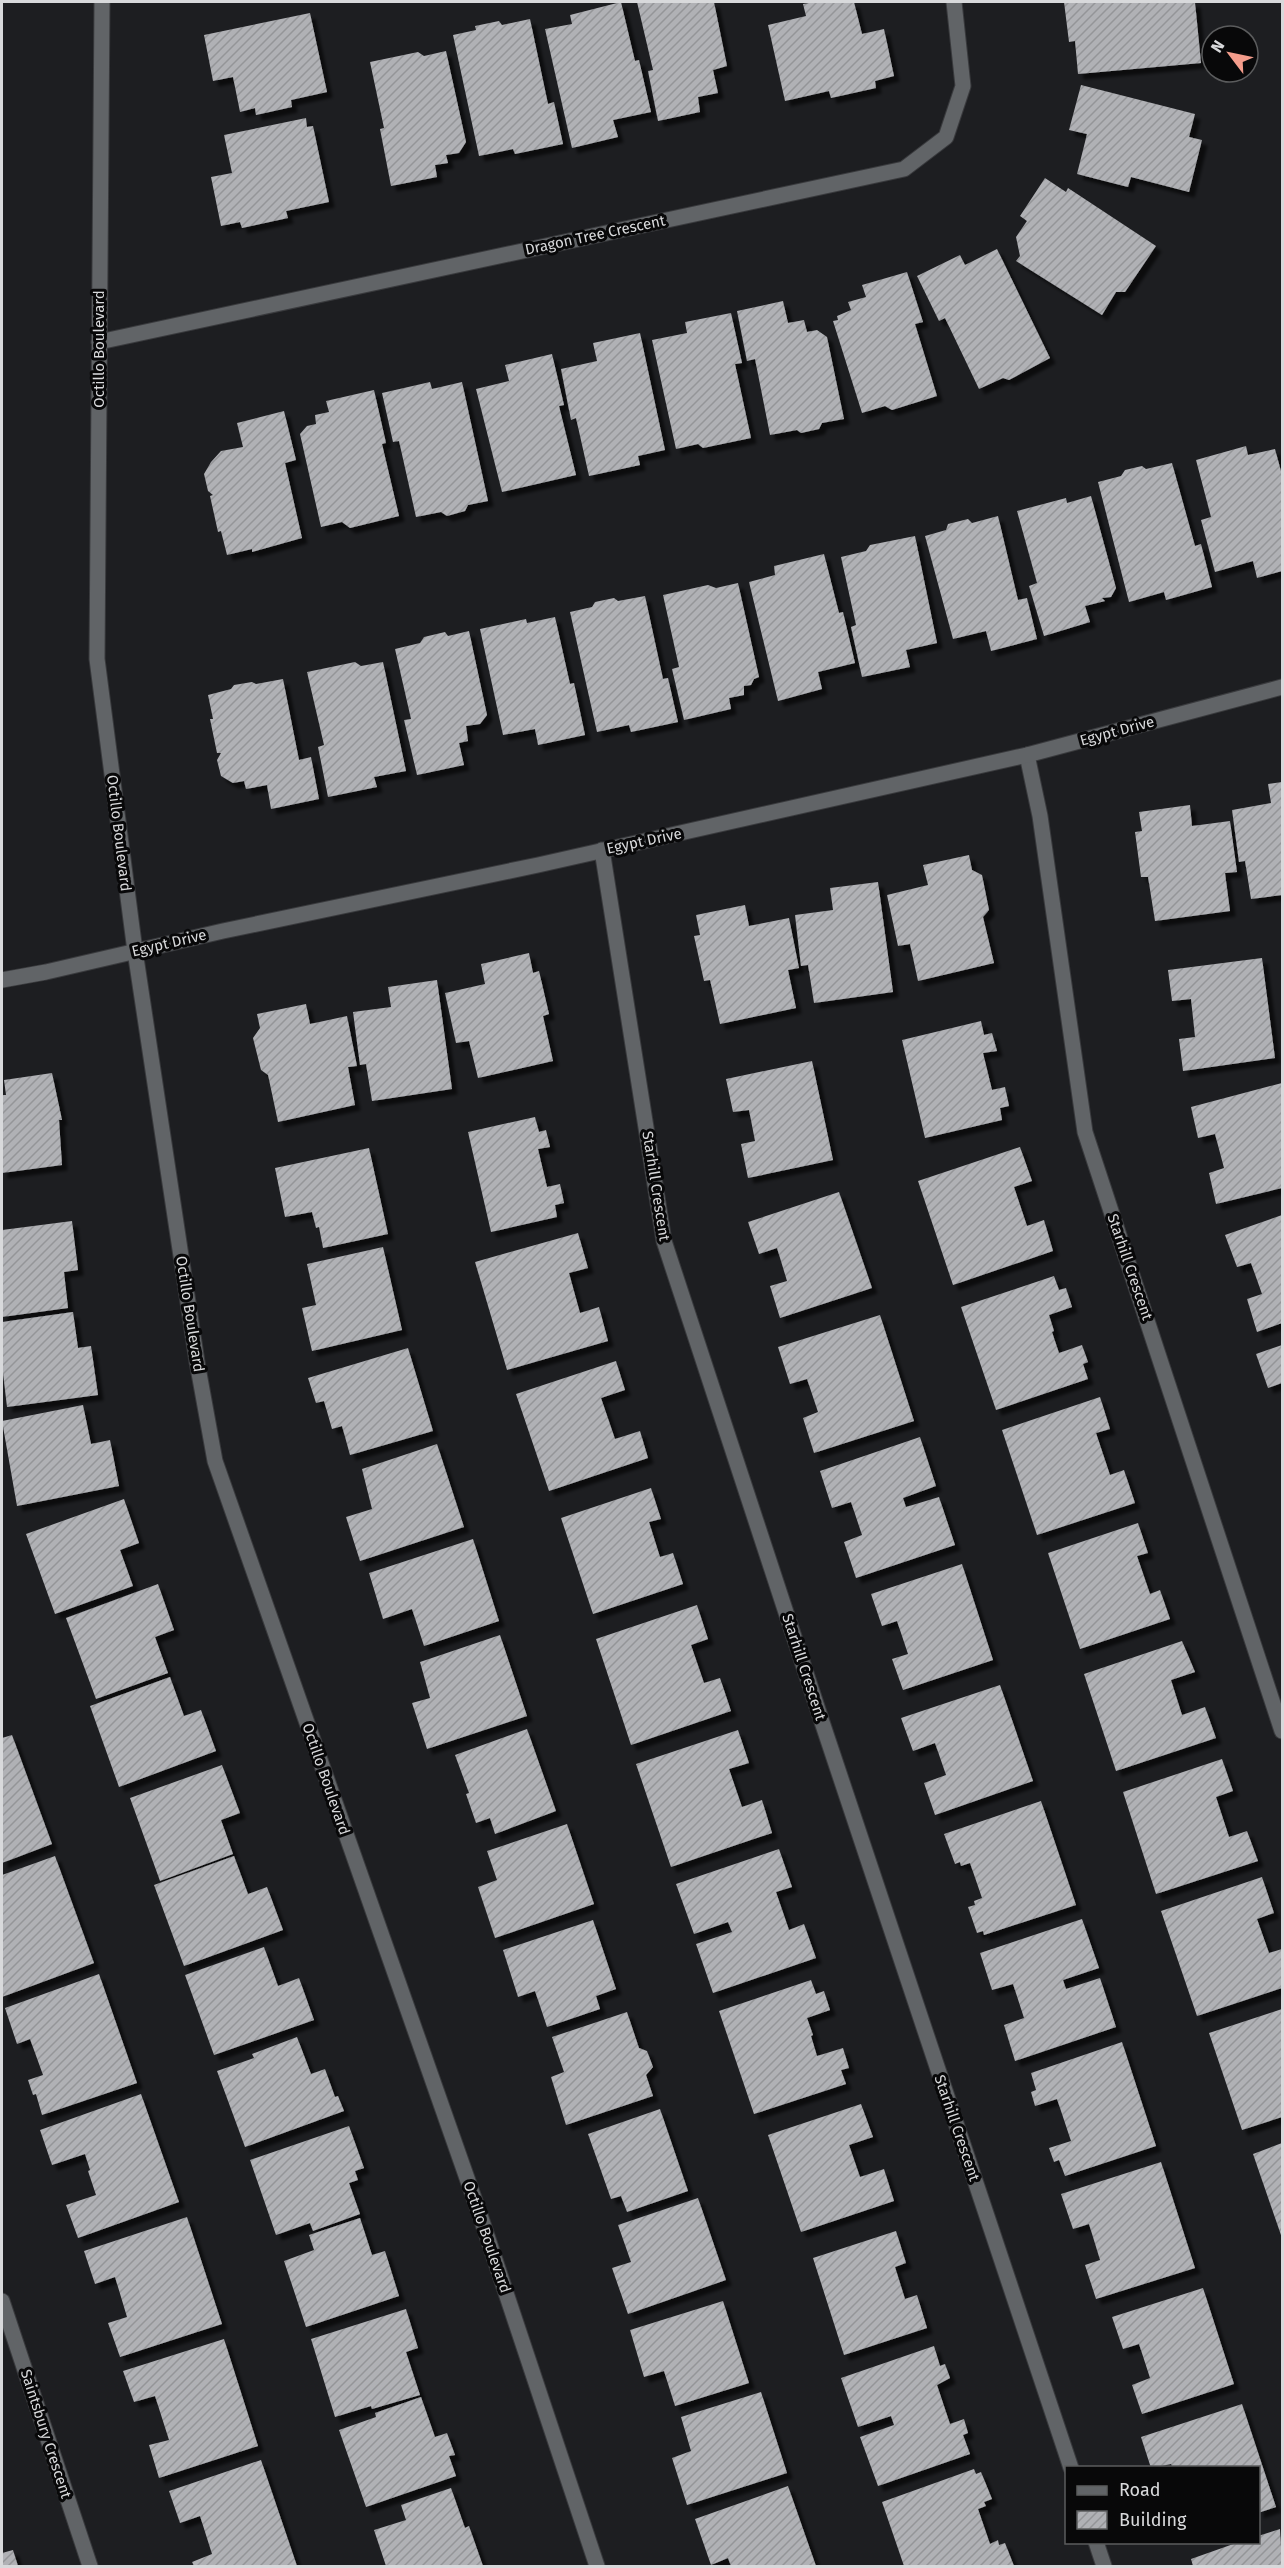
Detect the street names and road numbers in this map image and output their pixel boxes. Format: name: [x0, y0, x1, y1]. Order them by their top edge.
street label: Dragon Tree Crescent: [523, 211, 667, 259]
street label: Octillo Boulevard: [90, 290, 108, 408]
street label: Egypt Drive: [1078, 712, 1156, 750]
street label: Octillo Boulevard: [103, 774, 135, 892]
street label: Egypt Drive: [605, 824, 683, 858]
street label: Egypt Drive: [130, 926, 208, 960]
street label: Starhill Crescent: [638, 1130, 674, 1243]
street label: Starhill Crescent: [1103, 1212, 1157, 1323]
street label: Octillo Boulevard: [172, 1255, 208, 1373]
street label: Starhill Crescent: [778, 1611, 830, 1723]
street label: Octillo Boulevard: [298, 1721, 354, 1837]
street label: Starhill Crescent: [930, 2073, 984, 2184]
street label: Octillo Boulevard: [459, 2179, 515, 2295]
street label: Saintsbury Crescent: [17, 2367, 76, 2501]

